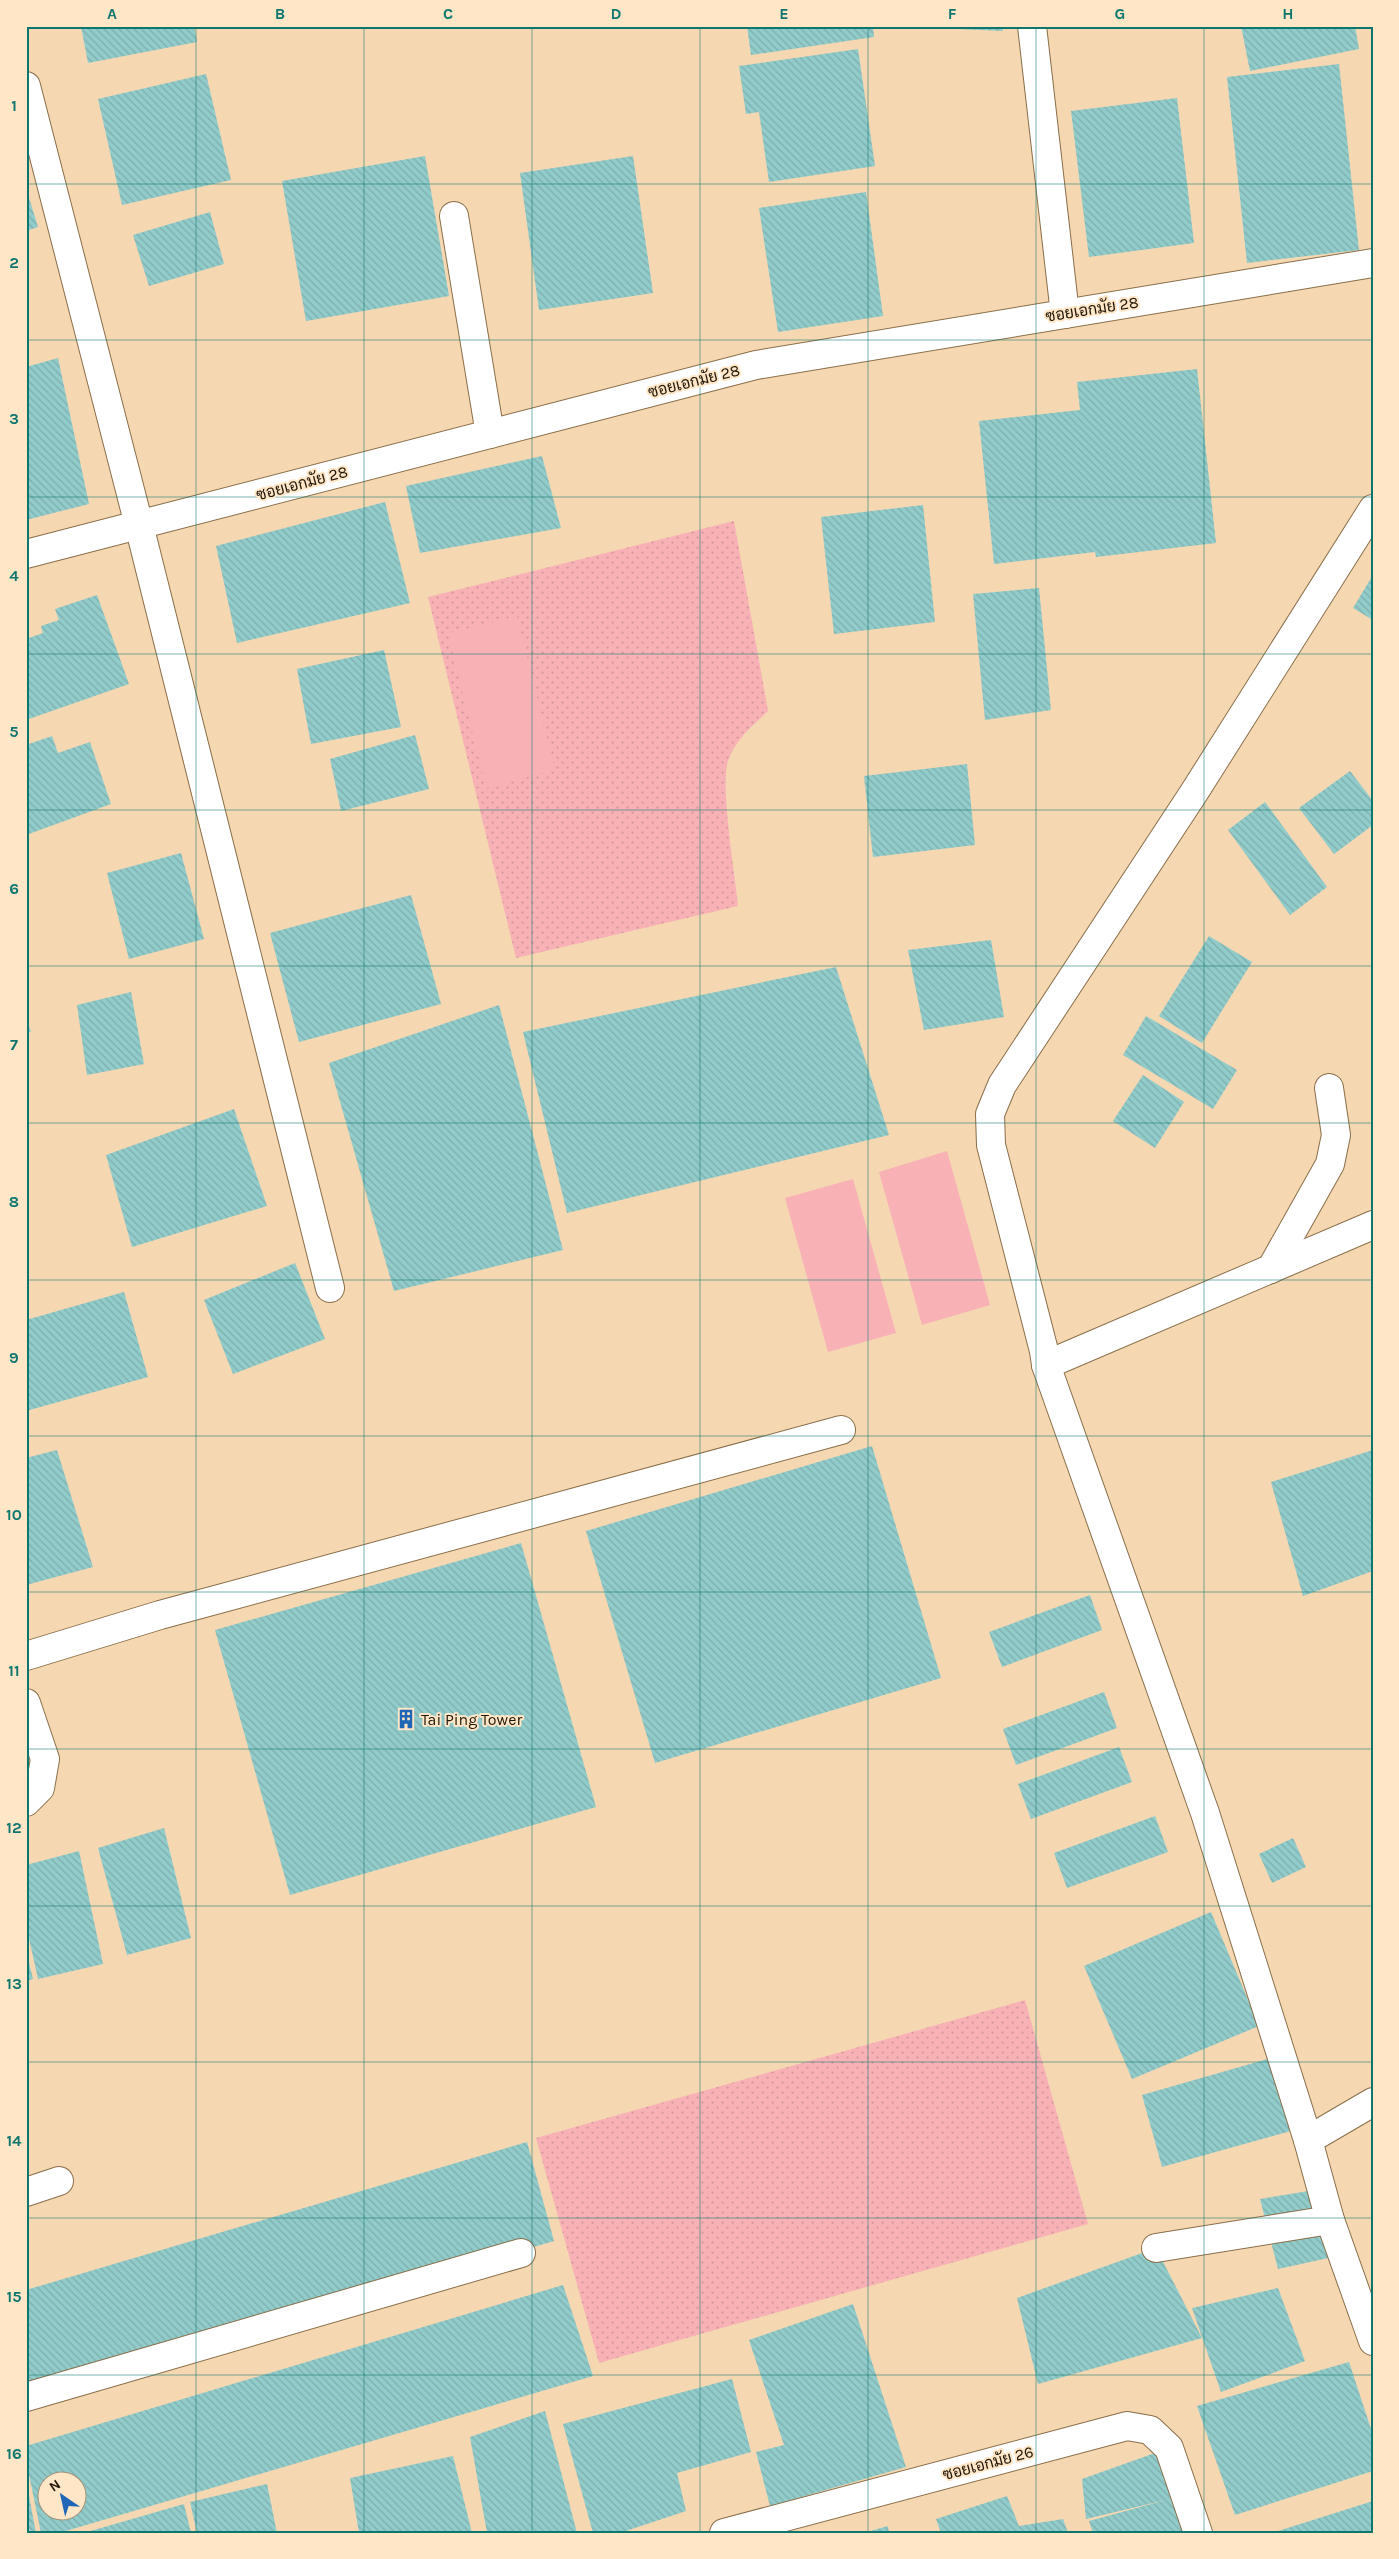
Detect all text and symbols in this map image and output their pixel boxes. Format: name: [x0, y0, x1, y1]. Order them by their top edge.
text: A: [107, 4, 117, 23]
text: B: [275, 4, 285, 23]
text: C: [443, 4, 453, 23]
text: D: [611, 4, 622, 23]
text: E: [779, 4, 789, 23]
text: F: [948, 4, 957, 23]
text: G: [1115, 4, 1125, 23]
text: H: [1282, 4, 1294, 23]
text: 1: [11, 96, 17, 115]
text: 2: [9, 253, 19, 272]
street label: ซอยเอกมัย 28: [1044, 291, 1140, 326]
street label: ซอยเอกมัย 28: [646, 359, 742, 402]
text: 3: [9, 409, 19, 428]
street label: ซอยเอกมัย 28: [254, 461, 350, 504]
text: 4: [9, 566, 19, 585]
text: 5: [9, 722, 19, 741]
text: 6: [9, 879, 19, 898]
text: 7: [10, 1035, 18, 1054]
text: 8: [9, 1192, 19, 1211]
text: 9: [9, 1348, 19, 1367]
text: 10: [6, 1505, 22, 1524]
text: 11: [8, 1661, 20, 1680]
building icon: Tai Ping Tower: [395, 1708, 417, 1730]
place label: Tai Ping Tower: [421, 1710, 522, 1729]
text: 12: [6, 1818, 22, 1837]
text: 13: [6, 1974, 22, 1993]
text: 14: [6, 2131, 22, 2150]
text: 15: [6, 2287, 22, 2306]
street label: ซอยเอกมัย 26: [940, 2441, 1035, 2484]
text: 16: [6, 2444, 22, 2463]
north arrow: [38, 2472, 88, 2522]
text: N: [46, 2476, 64, 2495]

